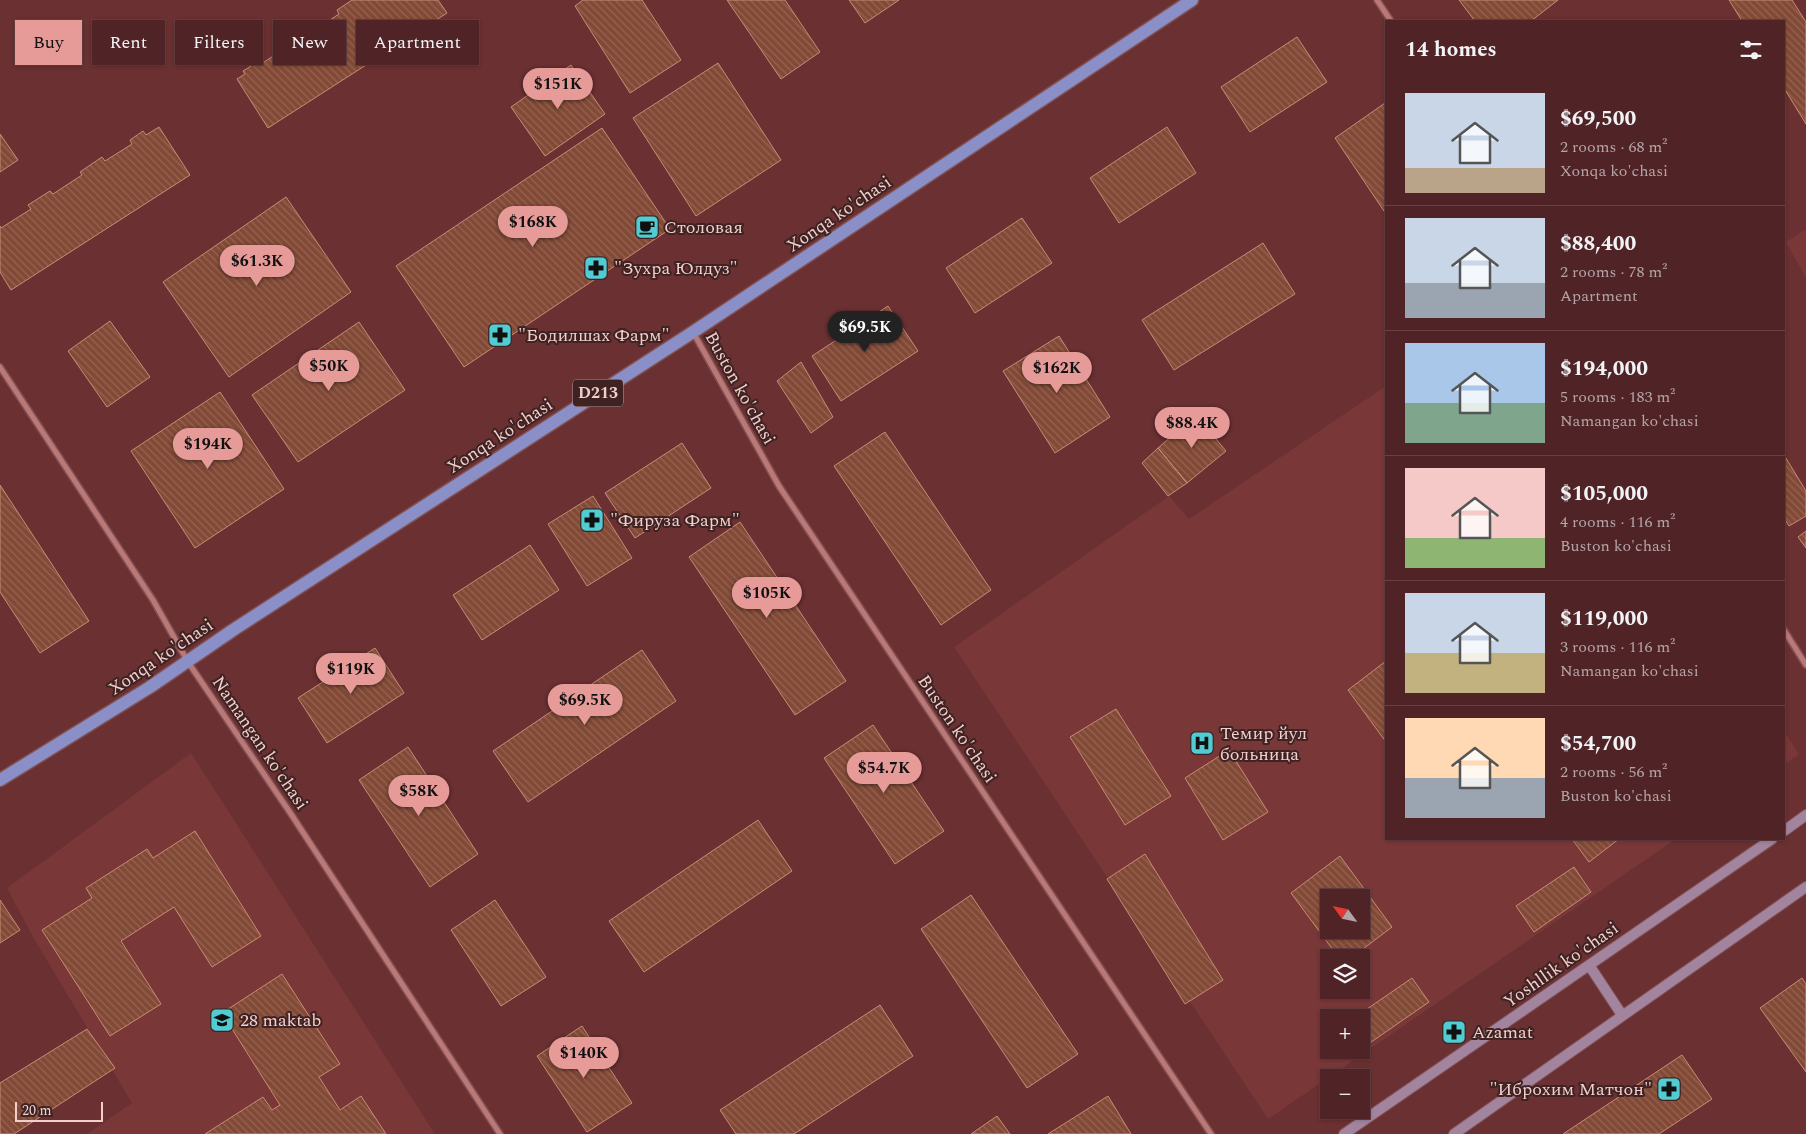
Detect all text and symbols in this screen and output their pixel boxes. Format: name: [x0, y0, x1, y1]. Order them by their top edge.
chip: Buy: [15, 20, 82, 65]
chip: Rent: [92, 20, 165, 65]
chip: Filters: [175, 20, 263, 65]
chip: New: [273, 20, 346, 65]
chip: Apartment: [356, 20, 479, 65]
text: 14 homes: [1405, 34, 1497, 66]
icon: filters: [1737, 36, 1765, 64]
pin: $151K: [523, 68, 593, 110]
text: $151K: [534, 72, 582, 96]
text: $69,500: [1560, 103, 1636, 135]
icon: home: [1445, 113, 1505, 173]
text: 2 rooms · 68 m²: [1560, 135, 1667, 159]
text: Xonqa ko'chasi: [1560, 159, 1668, 183]
street label: Xonqa ko'chasi: [781, 169, 897, 259]
pin: $168K: [498, 206, 568, 248]
text: $168K: [509, 210, 557, 234]
cafe icon: Столовая: [634, 214, 660, 240]
place label: Столовая: [664, 214, 743, 241]
text: $88,400: [1560, 228, 1636, 260]
icon: home: [1445, 238, 1505, 298]
pin: $61.3K: [216, 244, 298, 287]
text: $61.3K: [231, 249, 283, 273]
pharmacy icon: "Зухра Юлдуз": [583, 255, 609, 281]
place label: "Зухра Юлдуз": [614, 255, 738, 282]
text: 2 rooms · 78 m²: [1560, 260, 1667, 284]
text: Apartment: [1560, 284, 1638, 308]
pin: $69.5K: [824, 310, 906, 353]
text: $69.5K: [839, 315, 891, 339]
pharmacy icon: "Бодилшах Фарм": [487, 322, 513, 348]
place label: "Бодилшах Фарм": [518, 322, 670, 349]
street label: Buston ko'chasi: [698, 326, 782, 450]
pin: $50K: [299, 350, 359, 392]
pin: $162K: [1022, 352, 1092, 394]
text: $194,000: [1560, 353, 1648, 385]
text: $50K: [309, 354, 349, 378]
text: $162K: [1033, 356, 1081, 380]
icon: home: [1445, 363, 1505, 423]
road number: D213: [573, 379, 623, 406]
text: 5 rooms · 183 m²: [1560, 385, 1675, 409]
street label: Xonqa ko'chasi: [442, 392, 558, 480]
pin: $88.4K: [1151, 406, 1233, 449]
text: Namangan ko'chasi: [1560, 409, 1699, 433]
text: $88.4K: [1166, 411, 1218, 435]
pin: $194K: [173, 428, 243, 470]
text: $194K: [184, 432, 232, 456]
text: $105,000: [1560, 478, 1648, 510]
icon: home: [1445, 488, 1505, 548]
pharmacy icon: "Фируза Фарм": [579, 507, 605, 533]
place label: "Фируза Фарм": [610, 507, 740, 534]
text: 4 rooms · 116 m²: [1560, 510, 1675, 534]
text: Buston ko'chasi: [1560, 534, 1672, 558]
pin: $105K: [732, 576, 802, 619]
text: $105K: [743, 581, 791, 605]
text: $119,000: [1560, 603, 1648, 635]
street label: Xonqa ko'chasi: [103, 612, 219, 702]
icon: home: [1445, 613, 1505, 673]
text: 3 rooms · 116 m²: [1560, 635, 1675, 659]
pin: $119K: [316, 652, 386, 695]
text: $119K: [327, 657, 375, 681]
text: Namangan ko'chasi: [1560, 659, 1699, 683]
street label: Buston ko'chasi: [911, 669, 1003, 789]
street label: Namangan ko'chasi: [205, 671, 315, 815]
pin: $69.5K: [544, 684, 626, 726]
text: $69.5K: [559, 688, 611, 712]
place label: Темир йул больница: [1220, 720, 1307, 768]
text: $54,700: [1560, 728, 1636, 760]
hospital icon: Темир йул больница: [1189, 730, 1215, 756]
icon: home: [1445, 738, 1505, 798]
pin: $54.7K: [843, 752, 925, 794]
text: $54.7K: [858, 756, 910, 780]
text: 2 rooms · 56 m²: [1560, 760, 1667, 784]
pin: $58K: [389, 774, 449, 817]
text: $58K: [399, 779, 439, 803]
text: Buston ko'chasi: [1560, 784, 1672, 808]
north arrow: [1320, 889, 1370, 939]
map controls: [1320, 889, 1370, 1119]
street label: Yoshllik ko'chasi: [1498, 915, 1624, 1015]
button: layers: [1320, 949, 1370, 999]
school or university icon: 28 maktab: [209, 1007, 235, 1033]
place label: 28 maktab: [240, 1007, 321, 1034]
button: +: [1320, 1009, 1370, 1059]
pharmacy icon: Azamat: [1441, 1019, 1467, 1045]
place label: Azamat: [1472, 1019, 1533, 1046]
pin: $140K: [549, 1036, 619, 1079]
text: $140K: [560, 1041, 608, 1065]
button: −: [1320, 1069, 1370, 1119]
place label: "Иброхим Матчон": [1489, 1076, 1652, 1103]
pharmacy icon: "Иброхим Матчон": [1656, 1076, 1682, 1102]
scale bar: [15, 1099, 102, 1122]
text: 20 m: [22, 1100, 52, 1121]

